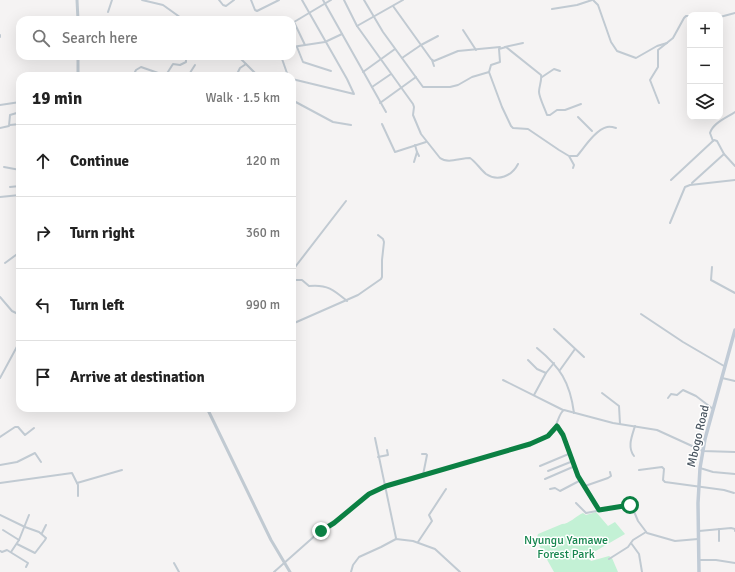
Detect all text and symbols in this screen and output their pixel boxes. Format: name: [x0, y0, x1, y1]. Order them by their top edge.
map controls: [687, 12, 723, 120]
button: +: [687, 12, 723, 48]
search box: [16, 16, 296, 60]
icon: search: [30, 27, 52, 49]
text: Search here: [62, 29, 138, 47]
button: −: [687, 48, 723, 84]
button: layers: [687, 84, 723, 120]
text: 19 min: [32, 88, 82, 109]
text: Walk · 1.5 km: [206, 90, 280, 106]
icon: ahead: [32, 150, 54, 172]
text: Continue: [70, 152, 129, 170]
text: 120 m: [246, 153, 280, 169]
icon: right: [32, 222, 54, 244]
text: Turn right: [70, 224, 135, 242]
text: 360 m: [246, 225, 280, 241]
icon: left: [32, 294, 54, 316]
text: Turn left: [70, 296, 124, 314]
text: 990 m: [246, 297, 280, 313]
icon: arrive: [32, 366, 54, 388]
text: Arrive at destination: [70, 368, 205, 386]
street label: Mbogo Road: [684, 404, 713, 469]
route start: [621, 496, 639, 514]
route end: [312, 522, 330, 540]
park label: Nyungu Yamawe Forest Park: [524, 533, 608, 562]

